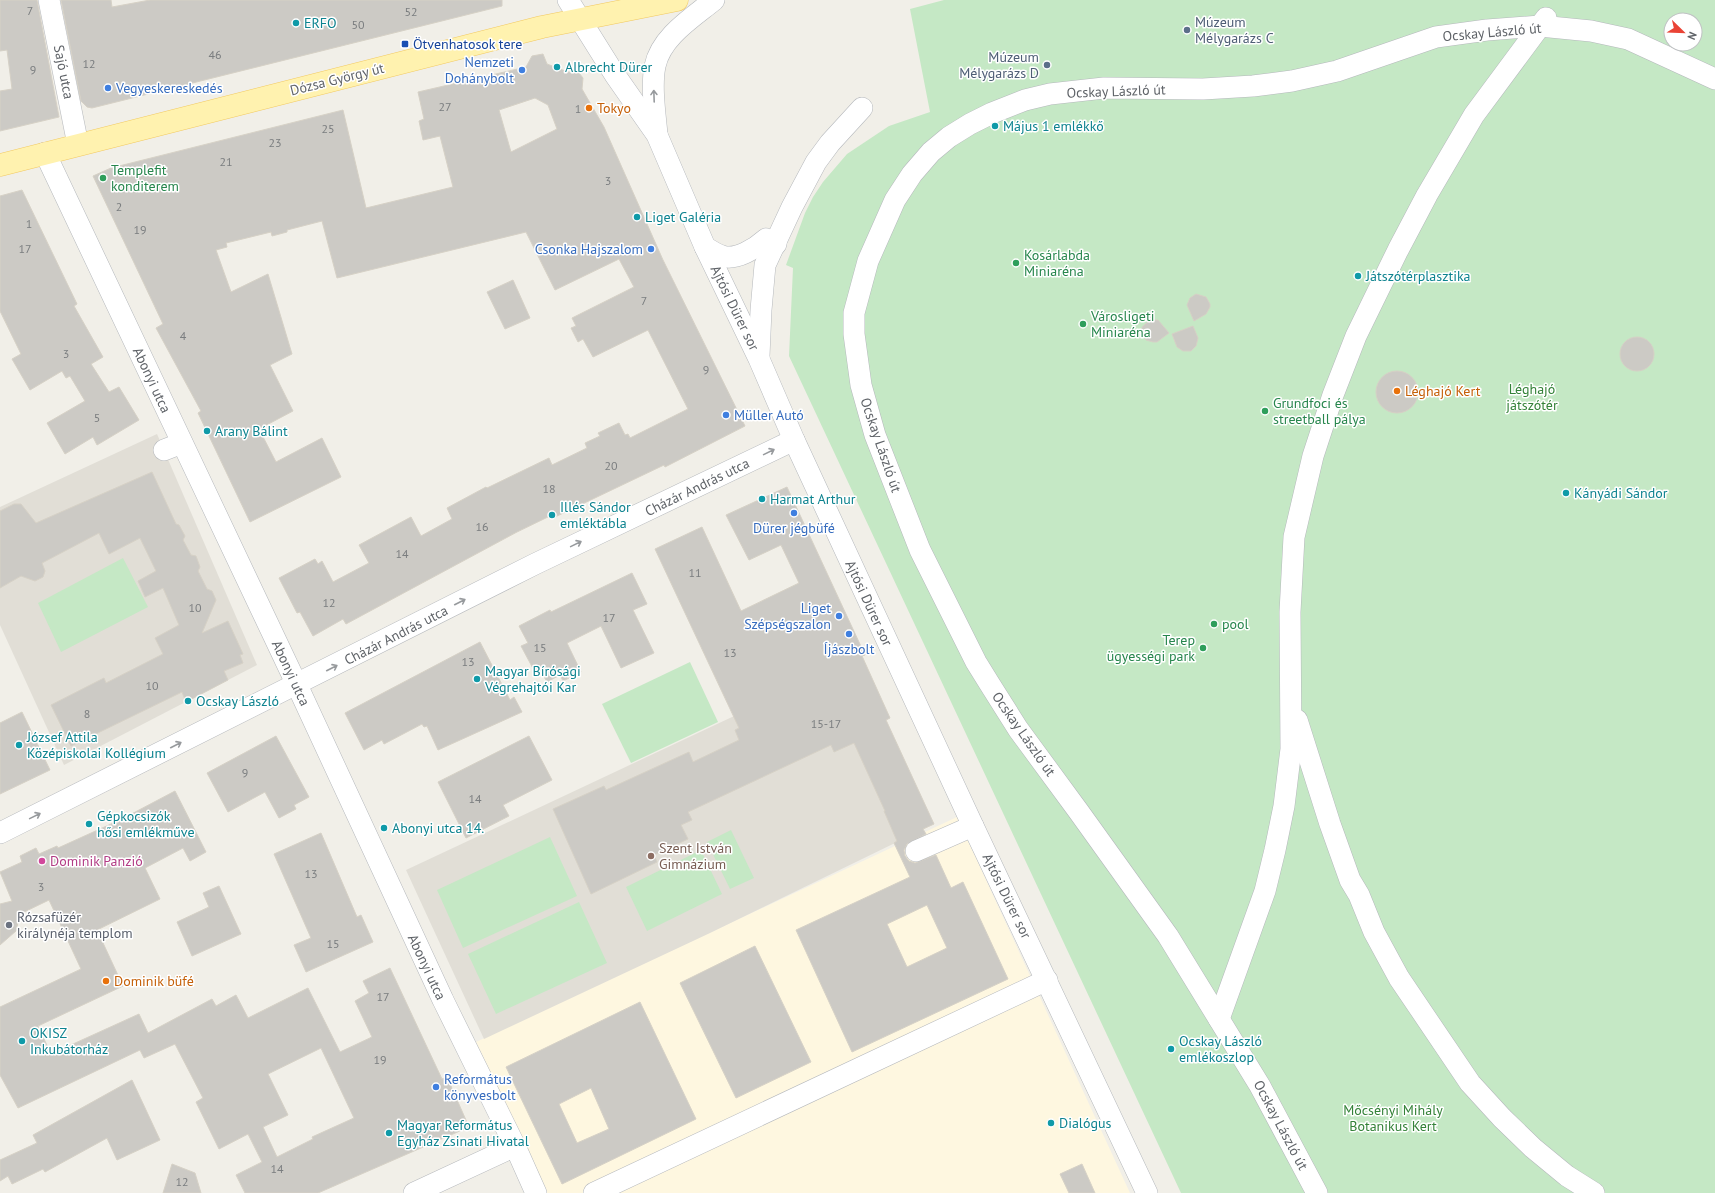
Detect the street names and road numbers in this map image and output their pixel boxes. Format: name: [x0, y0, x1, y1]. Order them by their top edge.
street label: Ocskay László út: [1442, 19, 1542, 45]
street label: Sajó utca: [50, 43, 78, 101]
street label: Dózsa György út: [288, 59, 386, 99]
street label: Ocskay László út: [1066, 80, 1166, 102]
street label: Ajtósi Dürer sor: [707, 262, 763, 354]
street label: Abonyi utca: [129, 344, 175, 416]
street label: Ocskay László út: [856, 395, 906, 495]
street label: Cházár András utca: [642, 454, 752, 520]
street label: Ajtósi Dürer sor: [841, 557, 897, 649]
street label: Cházár András utca: [341, 601, 451, 669]
street label: Abonyi utca: [268, 637, 314, 709]
street label: Ocskay László út: [988, 688, 1060, 780]
street label: Ajtósi Dürer sor: [979, 850, 1035, 942]
street label: Abonyi utca: [404, 931, 450, 1003]
street label: Ocskay László út: [1250, 1077, 1312, 1173]

